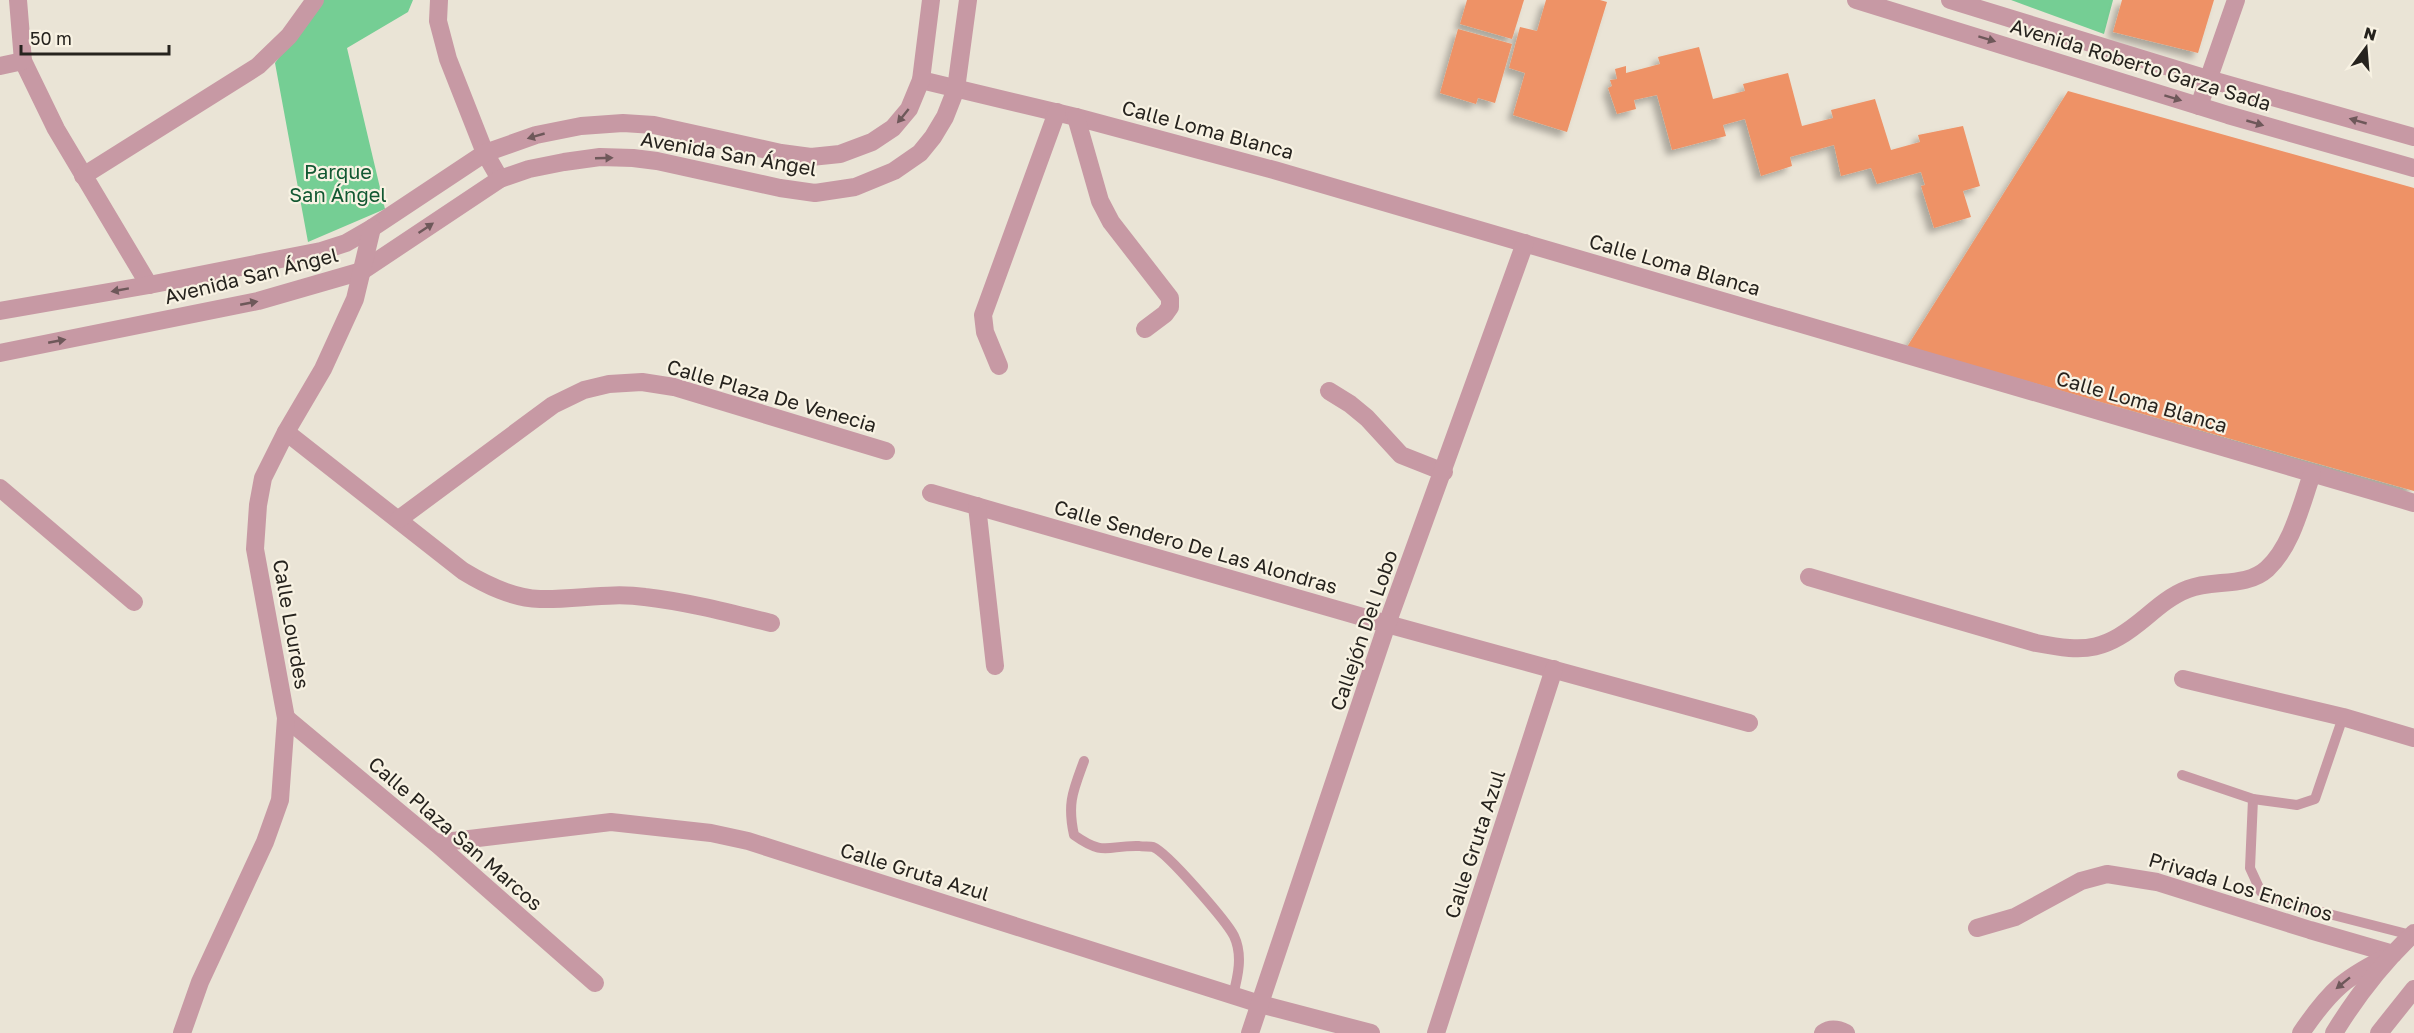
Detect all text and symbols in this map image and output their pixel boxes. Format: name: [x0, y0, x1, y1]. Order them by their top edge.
street label: Avenida Roberto Garza Sada: [2008, 13, 2274, 115]
scale bar: [21, 18, 170, 56]
north arrow: [2336, 18, 2396, 78]
text: N: [2362, 22, 2379, 45]
text: 50 m: [30, 27, 72, 49]
one-way arrow: [1978, 35, 1996, 45]
one-way arrow: [2164, 94, 2182, 103]
street label: Calle Loma Blanca: [1119, 95, 1297, 163]
one-way arrow: [896, 108, 909, 124]
one-way arrow: [2349, 116, 2367, 126]
one-way arrow: [2246, 119, 2264, 128]
street label: Avenida San Ángel: [639, 126, 819, 180]
one-way arrow: [526, 131, 545, 141]
one-way arrow: [594, 153, 613, 162]
park label: Parque San Ángel: [289, 159, 387, 206]
one-way arrow: [418, 222, 434, 234]
street label: Calle Loma Blanca: [1587, 228, 1763, 300]
street label: Avenida San Ángel: [162, 242, 340, 308]
one-way arrow: [110, 286, 129, 295]
one-way arrow: [239, 298, 258, 307]
one-way arrow: [48, 336, 67, 345]
street label: Calle Plaza De Venecia: [664, 354, 880, 436]
street label: Calle Loma Blanca: [2054, 365, 2230, 437]
street label: Calle Sendero De Las Alondras: [1052, 494, 1340, 598]
street label: Callejón Del Lobo: [1324, 547, 1402, 713]
street label: Calle Lourdes: [269, 557, 315, 691]
street label: Calle Plaza San Marcos: [364, 751, 548, 915]
street label: Calle Gruta Azul: [1439, 767, 1509, 921]
street label: Calle Gruta Azul: [838, 837, 992, 905]
street label: Privada Los Encinos: [2146, 847, 2336, 925]
one-way arrow: [2335, 976, 2351, 989]

